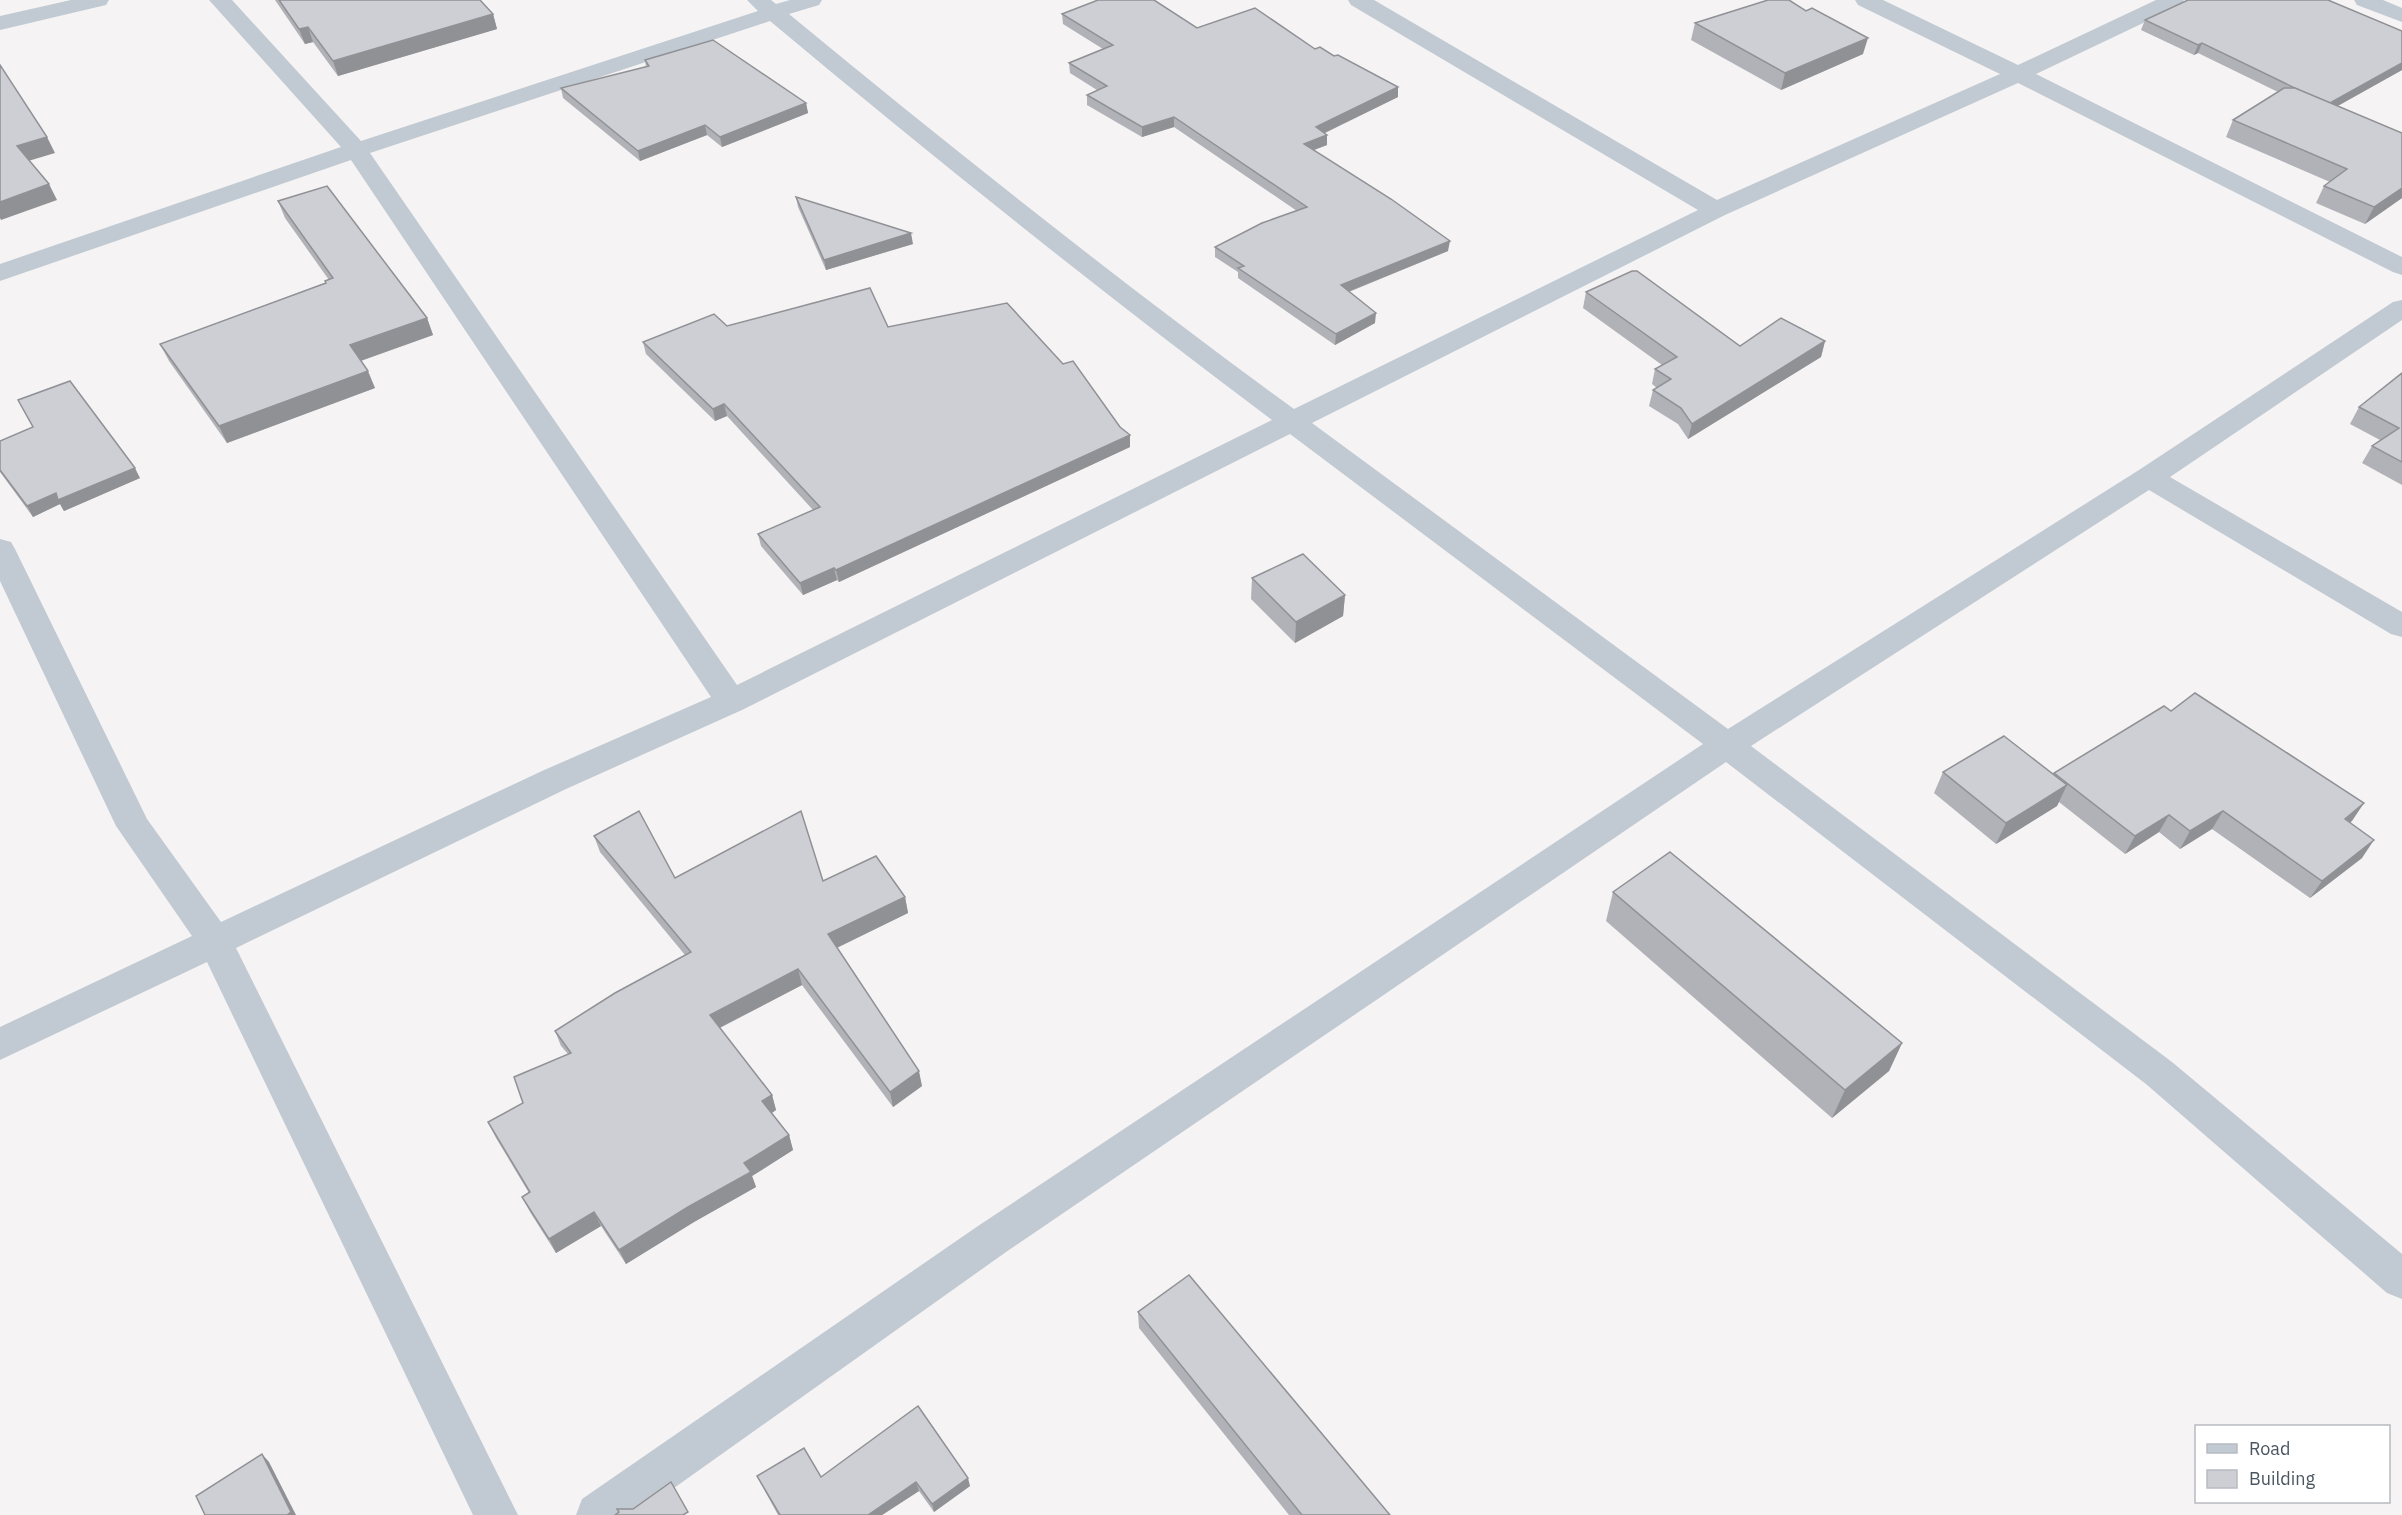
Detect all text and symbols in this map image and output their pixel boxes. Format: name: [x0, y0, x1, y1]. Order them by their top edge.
legend: [2195, 1425, 2390, 1503]
text: Road: [2249, 1437, 2290, 1460]
text: Building: [2249, 1467, 2316, 1490]

